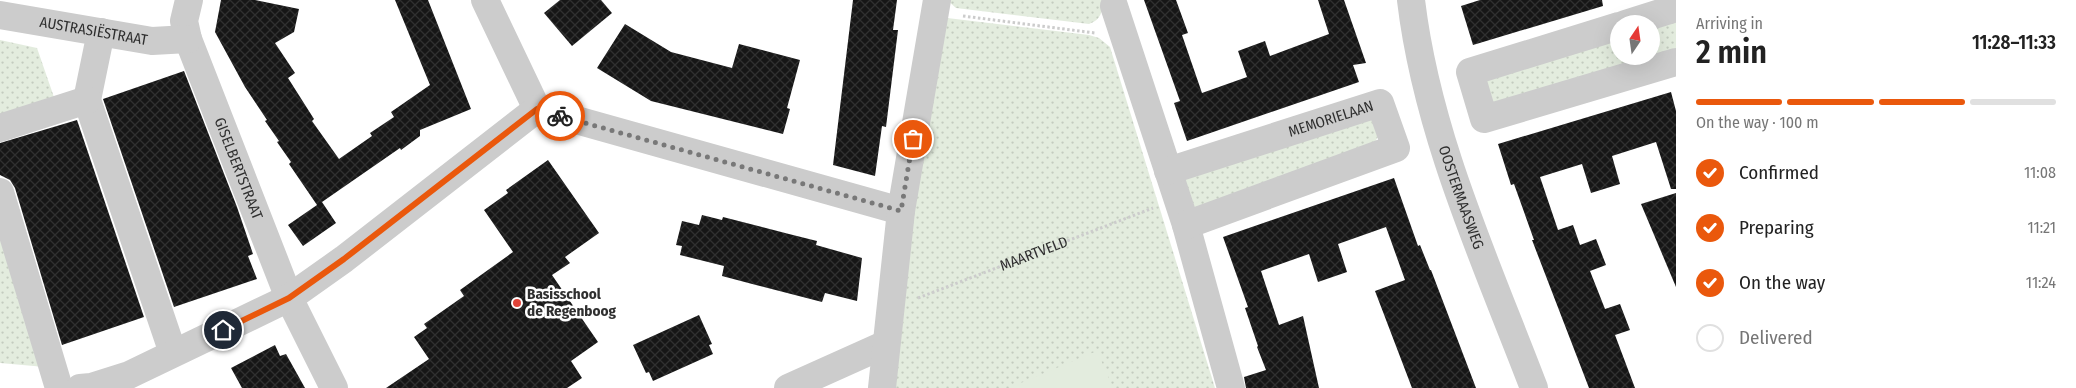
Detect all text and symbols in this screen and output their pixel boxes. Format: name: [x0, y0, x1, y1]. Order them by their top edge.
street label: AUSTRASIËSTRAAT: [38, 13, 149, 49]
text: Arriving in: [1696, 14, 1763, 33]
north arrow: [1610, 15, 1660, 65]
map controls: [1610, 15, 1660, 65]
text: 11:28–11:33: [1972, 31, 2056, 54]
text: 2 min: [1696, 33, 1767, 71]
courier: [535, 91, 585, 141]
street label: MEMORIELAAN: [1286, 97, 1376, 141]
icon: bike: [546, 102, 574, 130]
text: On the way · 100 m: [1696, 113, 1818, 132]
street label: GISELBERTSTRAAT: [211, 115, 266, 222]
pin: [892, 118, 934, 160]
icon: bag: [899, 125, 927, 153]
street label: OOSTERMAASWEG: [1435, 143, 1488, 252]
icon: check: [1696, 159, 1724, 187]
text: Confirmed: [1739, 161, 1819, 184]
text: 11:08: [2024, 163, 2056, 182]
icon: check: [1696, 214, 1724, 242]
text: Preparing: [1739, 216, 1814, 239]
text: 11:21: [2027, 218, 2056, 237]
street label: MAARTVELD: [997, 232, 1070, 275]
icon: check: [1696, 269, 1724, 297]
text: On the way: [1739, 271, 1825, 294]
text: 11:24: [2026, 273, 2056, 292]
place label: Basisschool de Regenboog: [527, 285, 616, 320]
marker: Basisschool de Regenboog: [511, 297, 523, 309]
pin: [202, 309, 244, 351]
icon: home: [209, 316, 237, 344]
text: Delivered: [1739, 326, 1813, 349]

